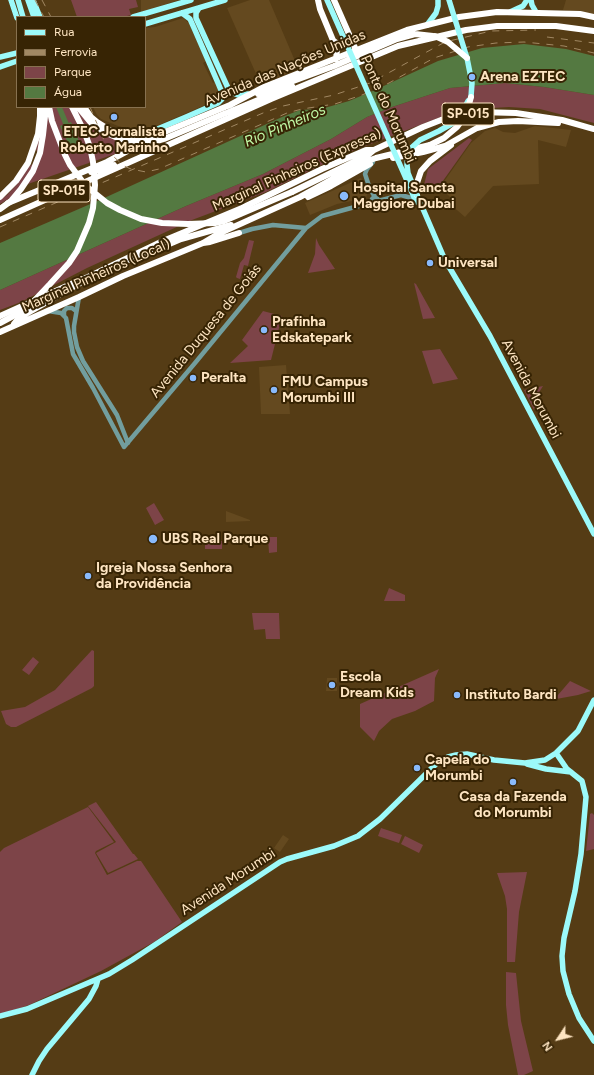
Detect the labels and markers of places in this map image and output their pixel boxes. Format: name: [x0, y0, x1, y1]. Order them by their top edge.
place label: Arena EZTEC: [480, 69, 565, 85]
marker: Arena EZTEC: [467, 72, 477, 82]
marker: ETEC Jornalista Roberto Marinho: [109, 112, 119, 122]
place label: ETEC Jornalista Roberto Marinho: [60, 124, 168, 156]
place label: Hospital Sancta Maggiore Dubai: [353, 180, 455, 212]
marker: Hospital Sancta Maggiore Dubai: [338, 190, 350, 202]
place label: Universal: [438, 255, 498, 271]
marker: Universal: [425, 258, 435, 268]
place label: Prafinha Edskatepark: [272, 314, 352, 346]
marker: Prafinha Edskatepark: [259, 325, 269, 335]
place label: Peralta: [201, 370, 246, 386]
marker: Peralta: [188, 373, 198, 383]
place label: FMU Campus Morumbi III: [282, 374, 368, 406]
marker: FMU Campus Morumbi III: [269, 385, 279, 395]
place label: UBS Real Parque: [162, 531, 268, 547]
marker: UBS Real Parque: [147, 533, 159, 545]
place label: Igreja Nossa Senhora da Providência: [96, 560, 232, 592]
marker: Igreja Nossa Senhora da Providência: [83, 571, 93, 581]
place label: Escola Dream Kids: [340, 669, 414, 702]
marker: Escola Dream Kids: [327, 680, 337, 690]
place label: Instituto Bardi: [465, 687, 557, 703]
marker: Instituto Bardi: [452, 690, 462, 700]
place label: Capela do Morumbi: [425, 752, 489, 784]
marker: Capela do Morumbi: [412, 763, 422, 773]
marker: Casa da Fazenda do Morumbi: [508, 777, 518, 787]
place label: Casa da Fazenda do Morumbi: [459, 789, 567, 822]

